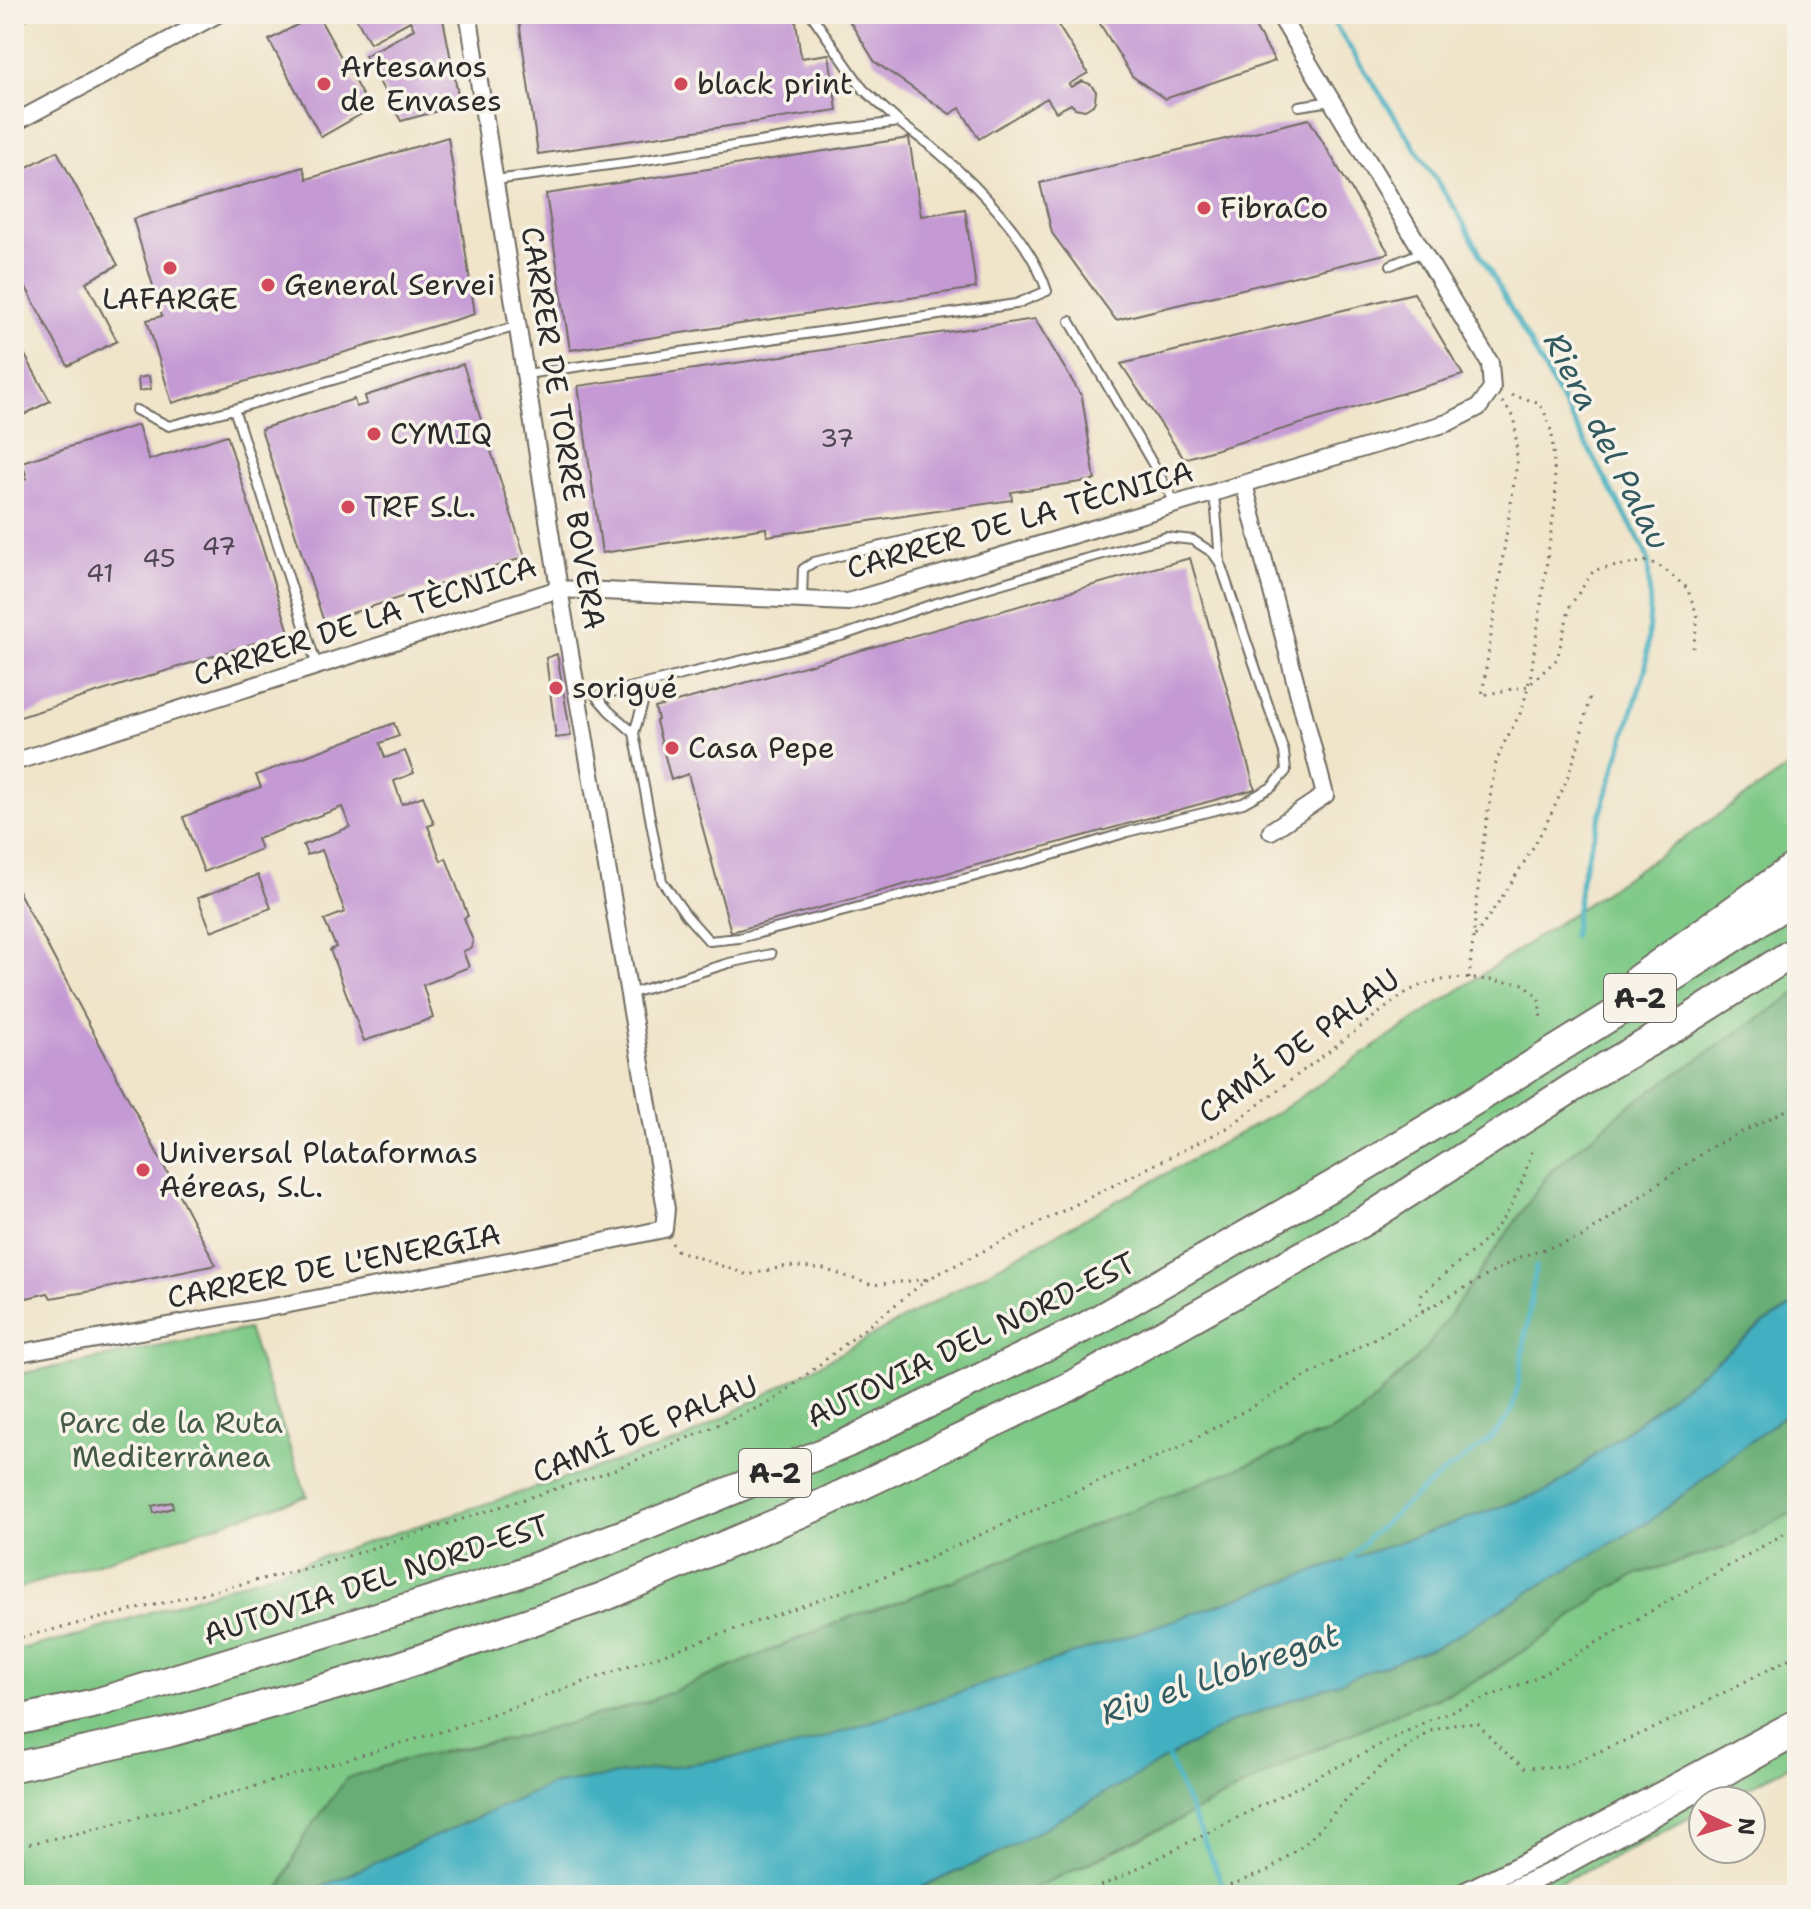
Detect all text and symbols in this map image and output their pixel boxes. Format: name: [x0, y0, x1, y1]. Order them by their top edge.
place label: Artesanos de Envases: [340, 46, 502, 121]
place label: black print: [697, 63, 853, 104]
marker: Artesanos de Envases: [315, 75, 333, 93]
marker: black print: [672, 75, 690, 93]
place label: FibraCo: [1220, 187, 1328, 228]
marker: FibraCo: [1195, 199, 1213, 217]
street label: CARRER DE TORRE BOVERA: [511, 223, 616, 632]
marker: LAFARGE: [161, 259, 179, 277]
place label: General Servei: [284, 264, 495, 305]
marker: General Servei: [259, 276, 277, 294]
place label: LAFARGE: [102, 278, 238, 319]
water label: Riera del Palau: [1534, 325, 1681, 557]
place label: CYMIQ: [390, 413, 492, 454]
house number: 37: [820, 420, 854, 455]
marker: CYMIQ: [365, 425, 383, 443]
street label: CARRER DE LA TÈCNICA: [842, 450, 1198, 589]
place label: TRF S.L.: [364, 486, 476, 527]
marker: TRF S.L.: [339, 498, 357, 516]
house number: 47: [202, 528, 236, 563]
house number: 45: [142, 540, 176, 575]
street label: CARRER DE LA TÈCNICA: [188, 546, 542, 695]
house number: 41: [86, 555, 114, 590]
place label: sorigué: [572, 667, 678, 708]
marker: sorigué: [547, 679, 565, 697]
place label: Casa Pepe: [688, 727, 835, 768]
marker: Casa Pepe: [663, 739, 681, 757]
street label: CAMÍ DE PALAU: [1190, 959, 1408, 1133]
road number: A-2: [1604, 974, 1676, 1022]
place label: Universal Plataformas Aéreas, S.L.: [159, 1132, 478, 1207]
marker: Universal Plataformas Aéreas, S.L.: [134, 1161, 152, 1179]
street label: CARRER DE L'ENERGIA: [164, 1213, 504, 1318]
street label: AUTOVIA DEL NORD-EST: [799, 1242, 1142, 1437]
street label: CAMÍ DE PALAU: [526, 1365, 764, 1492]
park label: Parc de la Ruta Mediterrànea: [59, 1402, 283, 1477]
road number: A-2: [739, 1449, 811, 1497]
street label: AUTOVIA DEL NORD-EST: [198, 1504, 554, 1655]
water label: Riu el Llobregat: [1095, 1613, 1345, 1734]
north arrow: [1687, 1785, 1767, 1865]
text: N: [1731, 1817, 1762, 1836]

